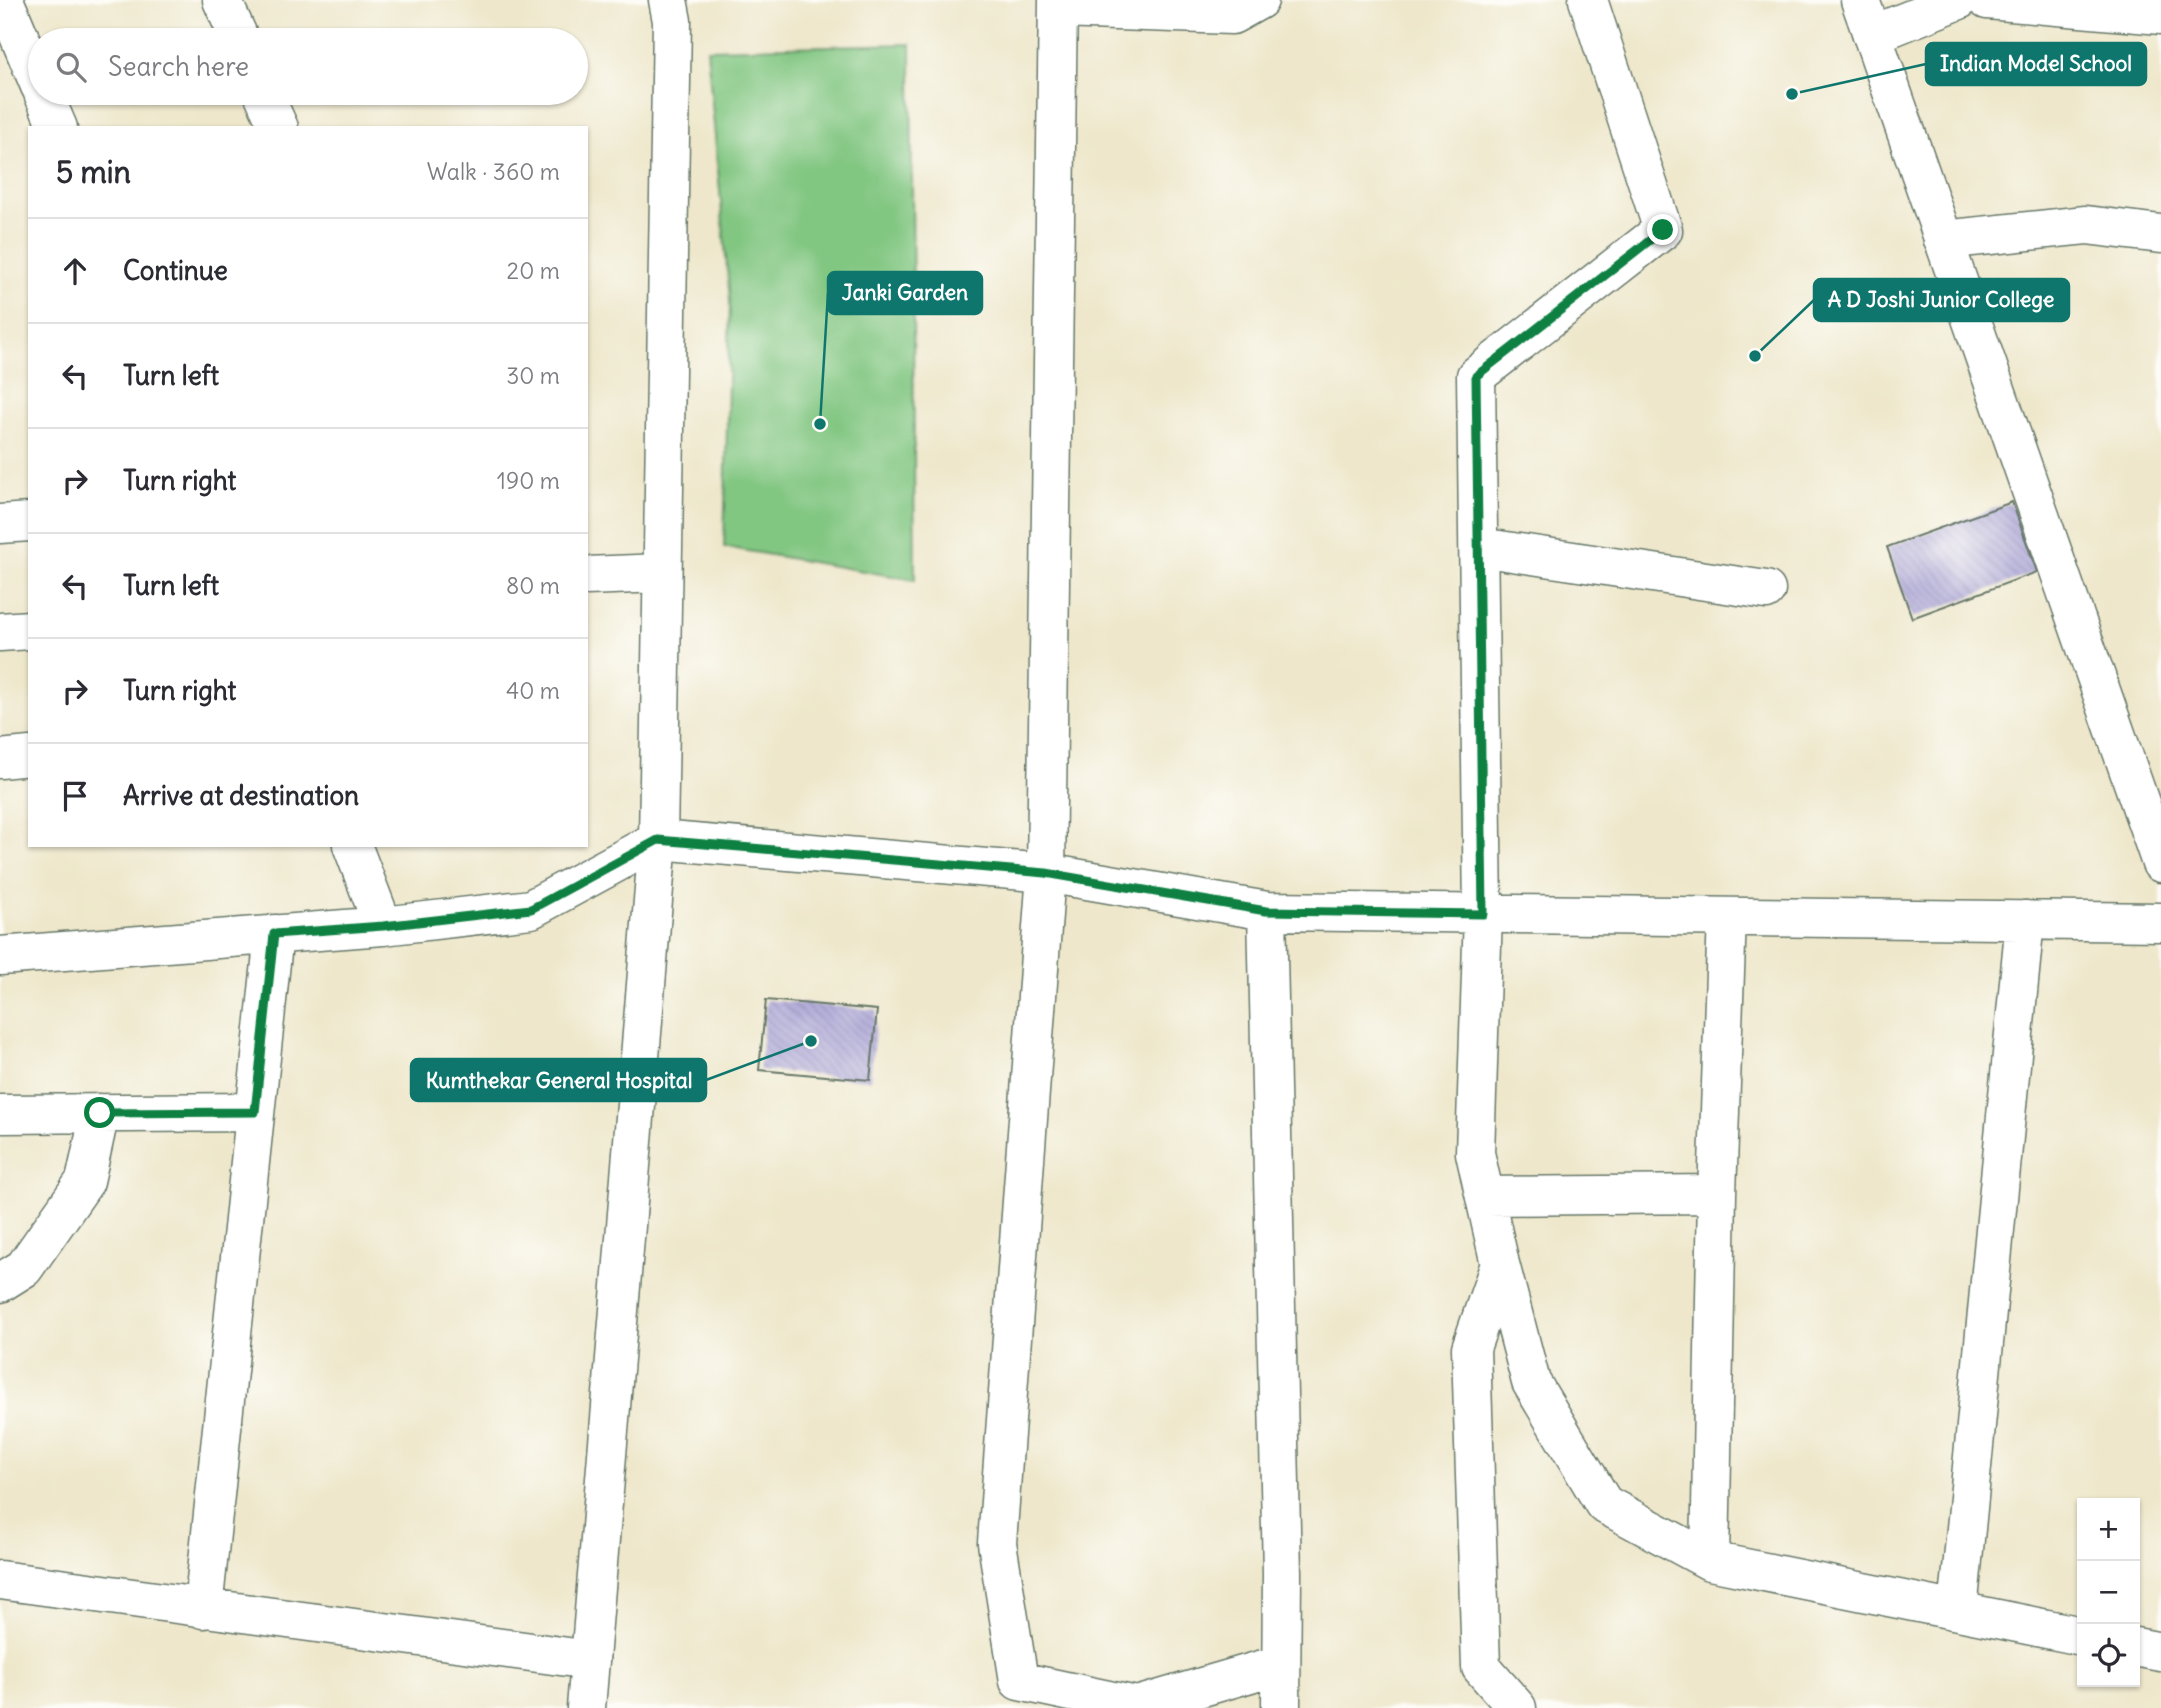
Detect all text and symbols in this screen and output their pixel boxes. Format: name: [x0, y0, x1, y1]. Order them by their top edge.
search box: [28, 28, 588, 105]
callout: Indian Model School: [1926, 43, 2146, 85]
icon: search: [52, 48, 90, 86]
text: Search here: [108, 50, 249, 83]
text: Indian Model School: [1940, 50, 2132, 77]
text: 5 min: [56, 153, 131, 191]
text: Walk · 360 m: [427, 157, 560, 186]
route end: [1647, 214, 1678, 245]
icon: ahead: [56, 252, 94, 290]
text: Continue: [123, 254, 228, 287]
text: 20 m: [507, 256, 560, 285]
callout: Janki Garden: [828, 272, 982, 314]
text: Janki Garden: [842, 279, 968, 306]
callout: A D Joshi Junior College: [1814, 279, 2069, 321]
text: A D Joshi Junior College: [1828, 286, 2054, 313]
icon: left: [56, 357, 94, 395]
text: Turn left: [123, 359, 219, 392]
text: 30 m: [506, 361, 560, 390]
icon: right: [56, 462, 94, 500]
text: Turn right: [123, 464, 236, 497]
text: 190 m: [497, 466, 560, 495]
icon: left: [56, 567, 94, 605]
text: Turn left: [123, 569, 219, 602]
text: 80 m: [506, 571, 560, 600]
icon: right: [56, 672, 94, 710]
text: Turn right: [123, 674, 236, 707]
text: 40 m: [506, 676, 560, 705]
icon: arrive: [56, 777, 94, 815]
text: Arrive at destination: [123, 779, 359, 812]
callout: Kumthekar General Hospital: [411, 1059, 706, 1101]
text: Kumthekar General Hospital: [426, 1067, 692, 1094]
route start: [84, 1097, 115, 1128]
map controls: [2077, 1498, 2140, 1687]
button: +: [2077, 1498, 2140, 1561]
button: −: [2077, 1561, 2140, 1624]
button: locate: [2077, 1624, 2140, 1687]

